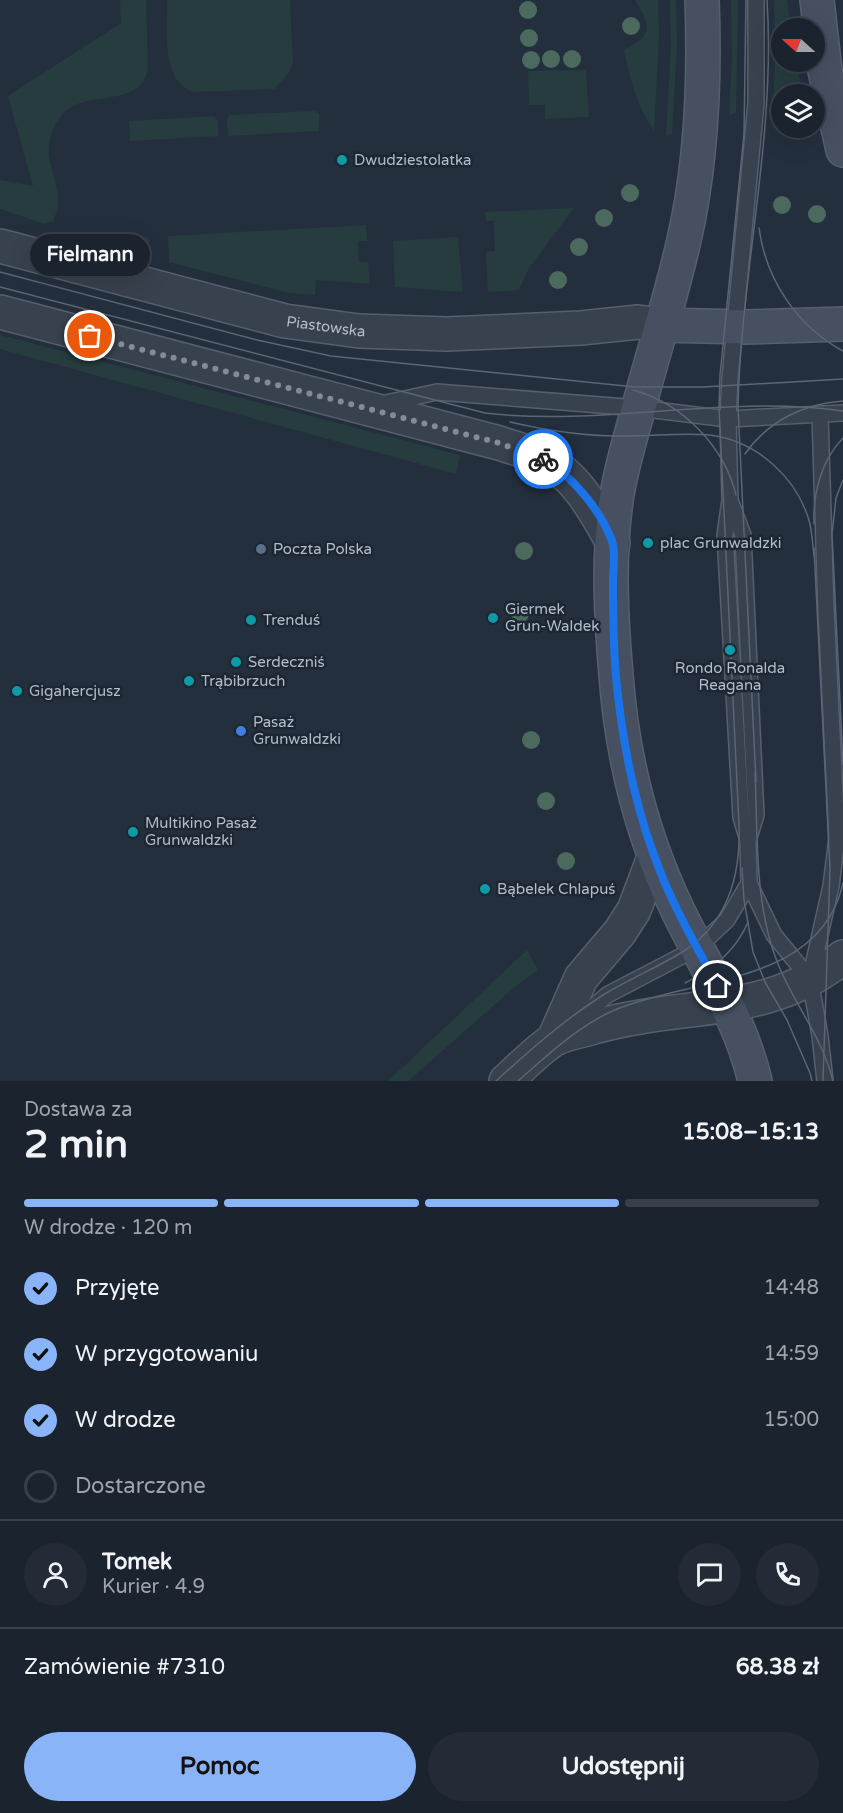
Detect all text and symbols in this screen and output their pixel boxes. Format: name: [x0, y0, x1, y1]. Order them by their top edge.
north arrow: [771, 18, 825, 72]
map controls: [771, 18, 825, 138]
button: layers: [771, 84, 825, 138]
place label: Dwudziestolatka: [354, 151, 472, 169]
marker: Dwudziestolatka: [335, 153, 349, 167]
callout: Fielmann: [30, 234, 150, 276]
text: Fielmann: [46, 243, 134, 267]
pin: [64, 310, 115, 361]
street label: Piastowska: [285, 312, 366, 340]
icon: bag: [73, 319, 106, 352]
courier: [513, 429, 573, 489]
icon: bike: [527, 443, 560, 476]
place label: plac Grunwaldzki: [660, 534, 782, 552]
marker: plac Grunwaldzki: [641, 536, 655, 550]
place label: Poczta Polska: [273, 540, 372, 558]
marker: Poczta Polska: [254, 542, 268, 556]
place label: Giermek Grun-Waldek: [505, 600, 599, 635]
place label: Trenduś: [263, 611, 320, 629]
marker: Giermek Grun-Waldek: [486, 611, 500, 625]
marker: Trenduś: [244, 613, 258, 627]
marker: Rondo Ronalda Reagana: [723, 643, 737, 657]
place label: Serdeczniś: [248, 653, 325, 671]
marker: Serdeczniś: [229, 655, 243, 669]
place label: Rondo Ronalda Reagana: [675, 659, 785, 694]
place label: Trąbibrzuch: [201, 672, 285, 690]
marker: Trąbibrzuch: [182, 674, 196, 688]
place label: Gigahercjusz: [29, 682, 121, 700]
marker: Gigahercjusz: [10, 684, 24, 698]
place label: Pasaż Grunwaldzki: [253, 713, 341, 748]
marker: Pasaż Grunwaldzki: [234, 724, 248, 738]
place label: Multikino Pasaż Grunwaldzki: [145, 814, 257, 849]
marker: Multikino Pasaż Grunwaldzki: [126, 825, 140, 839]
place label: Bąbelek Chlapuś: [497, 880, 616, 898]
marker: Bąbelek Chlapuś: [478, 882, 492, 896]
pin: [692, 960, 743, 1011]
icon: home: [701, 969, 734, 1002]
text: Dostawa za: [24, 1098, 132, 1122]
text: 15:08–15:13: [682, 1119, 819, 1145]
text: 2 min: [24, 1121, 128, 1168]
text: W drodze · 120 m: [24, 1216, 192, 1240]
icon: check: [24, 1272, 57, 1305]
text: Przyjęte: [75, 1275, 160, 1301]
text: 14:48: [764, 1276, 819, 1300]
icon: check: [24, 1338, 57, 1371]
text: W przygotowaniu: [75, 1341, 258, 1367]
text: 14:59: [764, 1342, 819, 1366]
icon: check: [24, 1404, 57, 1437]
text: W drodze: [75, 1407, 176, 1433]
text: 15:00: [764, 1408, 819, 1432]
text: Dostarczone: [75, 1473, 206, 1499]
button: person: [24, 1543, 87, 1606]
button: chat: [678, 1543, 741, 1606]
button: phone: [756, 1543, 819, 1606]
text: Tomek: [102, 1549, 172, 1575]
text: Kurier · 4.9: [102, 1575, 205, 1599]
text: Zamówienie #7310: [24, 1654, 225, 1680]
text: 68.38 zł: [736, 1654, 819, 1680]
button: Pomoc: [24, 1732, 416, 1801]
button: Udostępnij: [428, 1732, 819, 1801]

